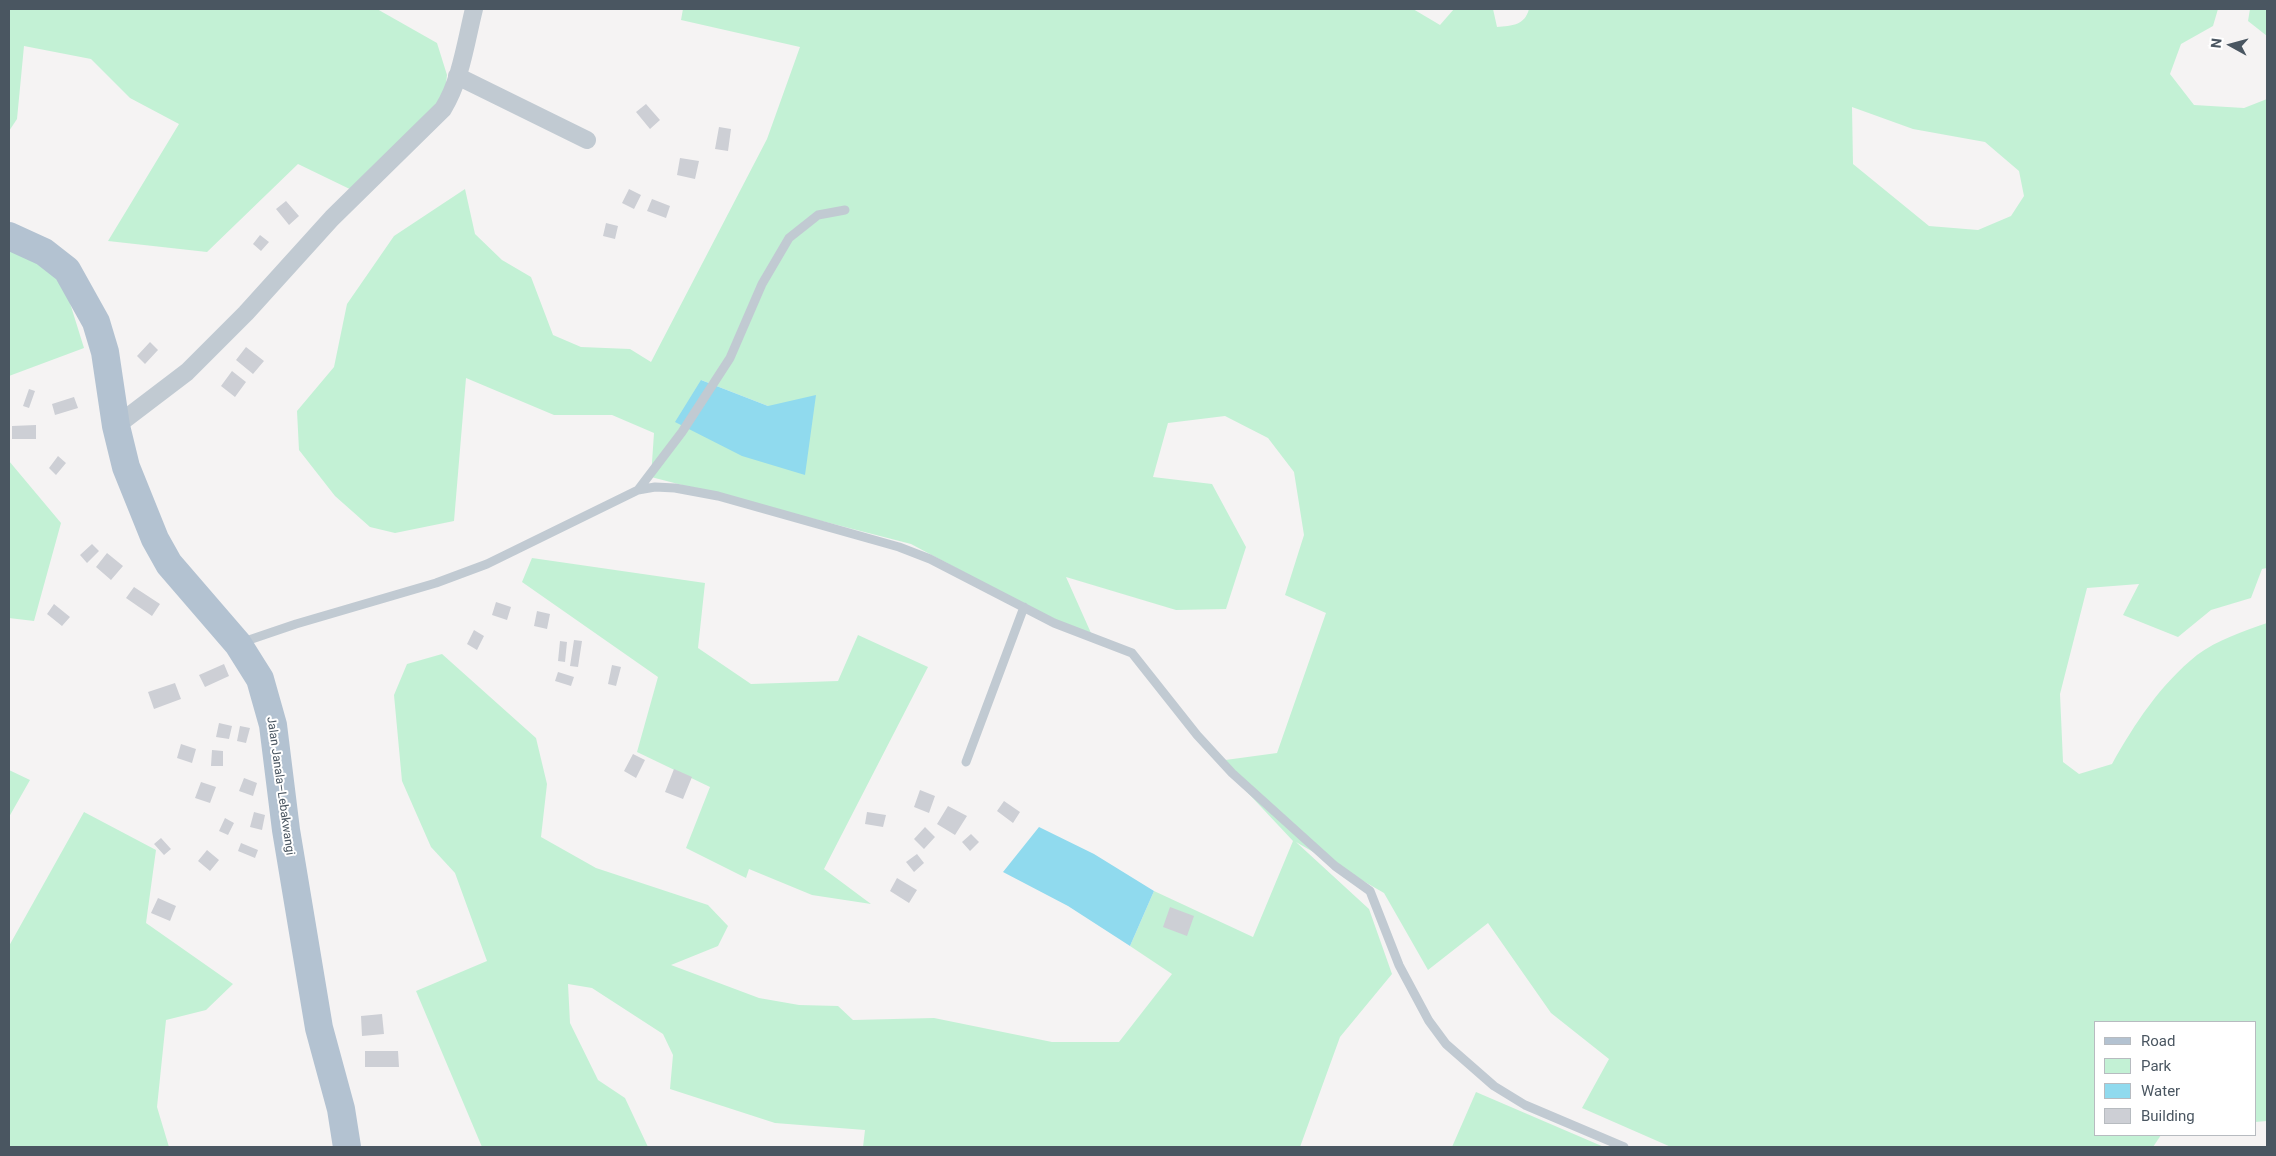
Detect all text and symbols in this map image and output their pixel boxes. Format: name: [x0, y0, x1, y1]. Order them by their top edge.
north arrow: [2206, 20, 2256, 70]
text: N: [2208, 37, 2225, 49]
street label: Jalan Janala–Lebakwangi: [263, 716, 297, 856]
legend: [2094, 1021, 2256, 1136]
text: Road: [2141, 1032, 2175, 1050]
text: Park: [2141, 1057, 2171, 1075]
text: Water: [2141, 1082, 2180, 1100]
text: Building: [2141, 1107, 2195, 1125]

